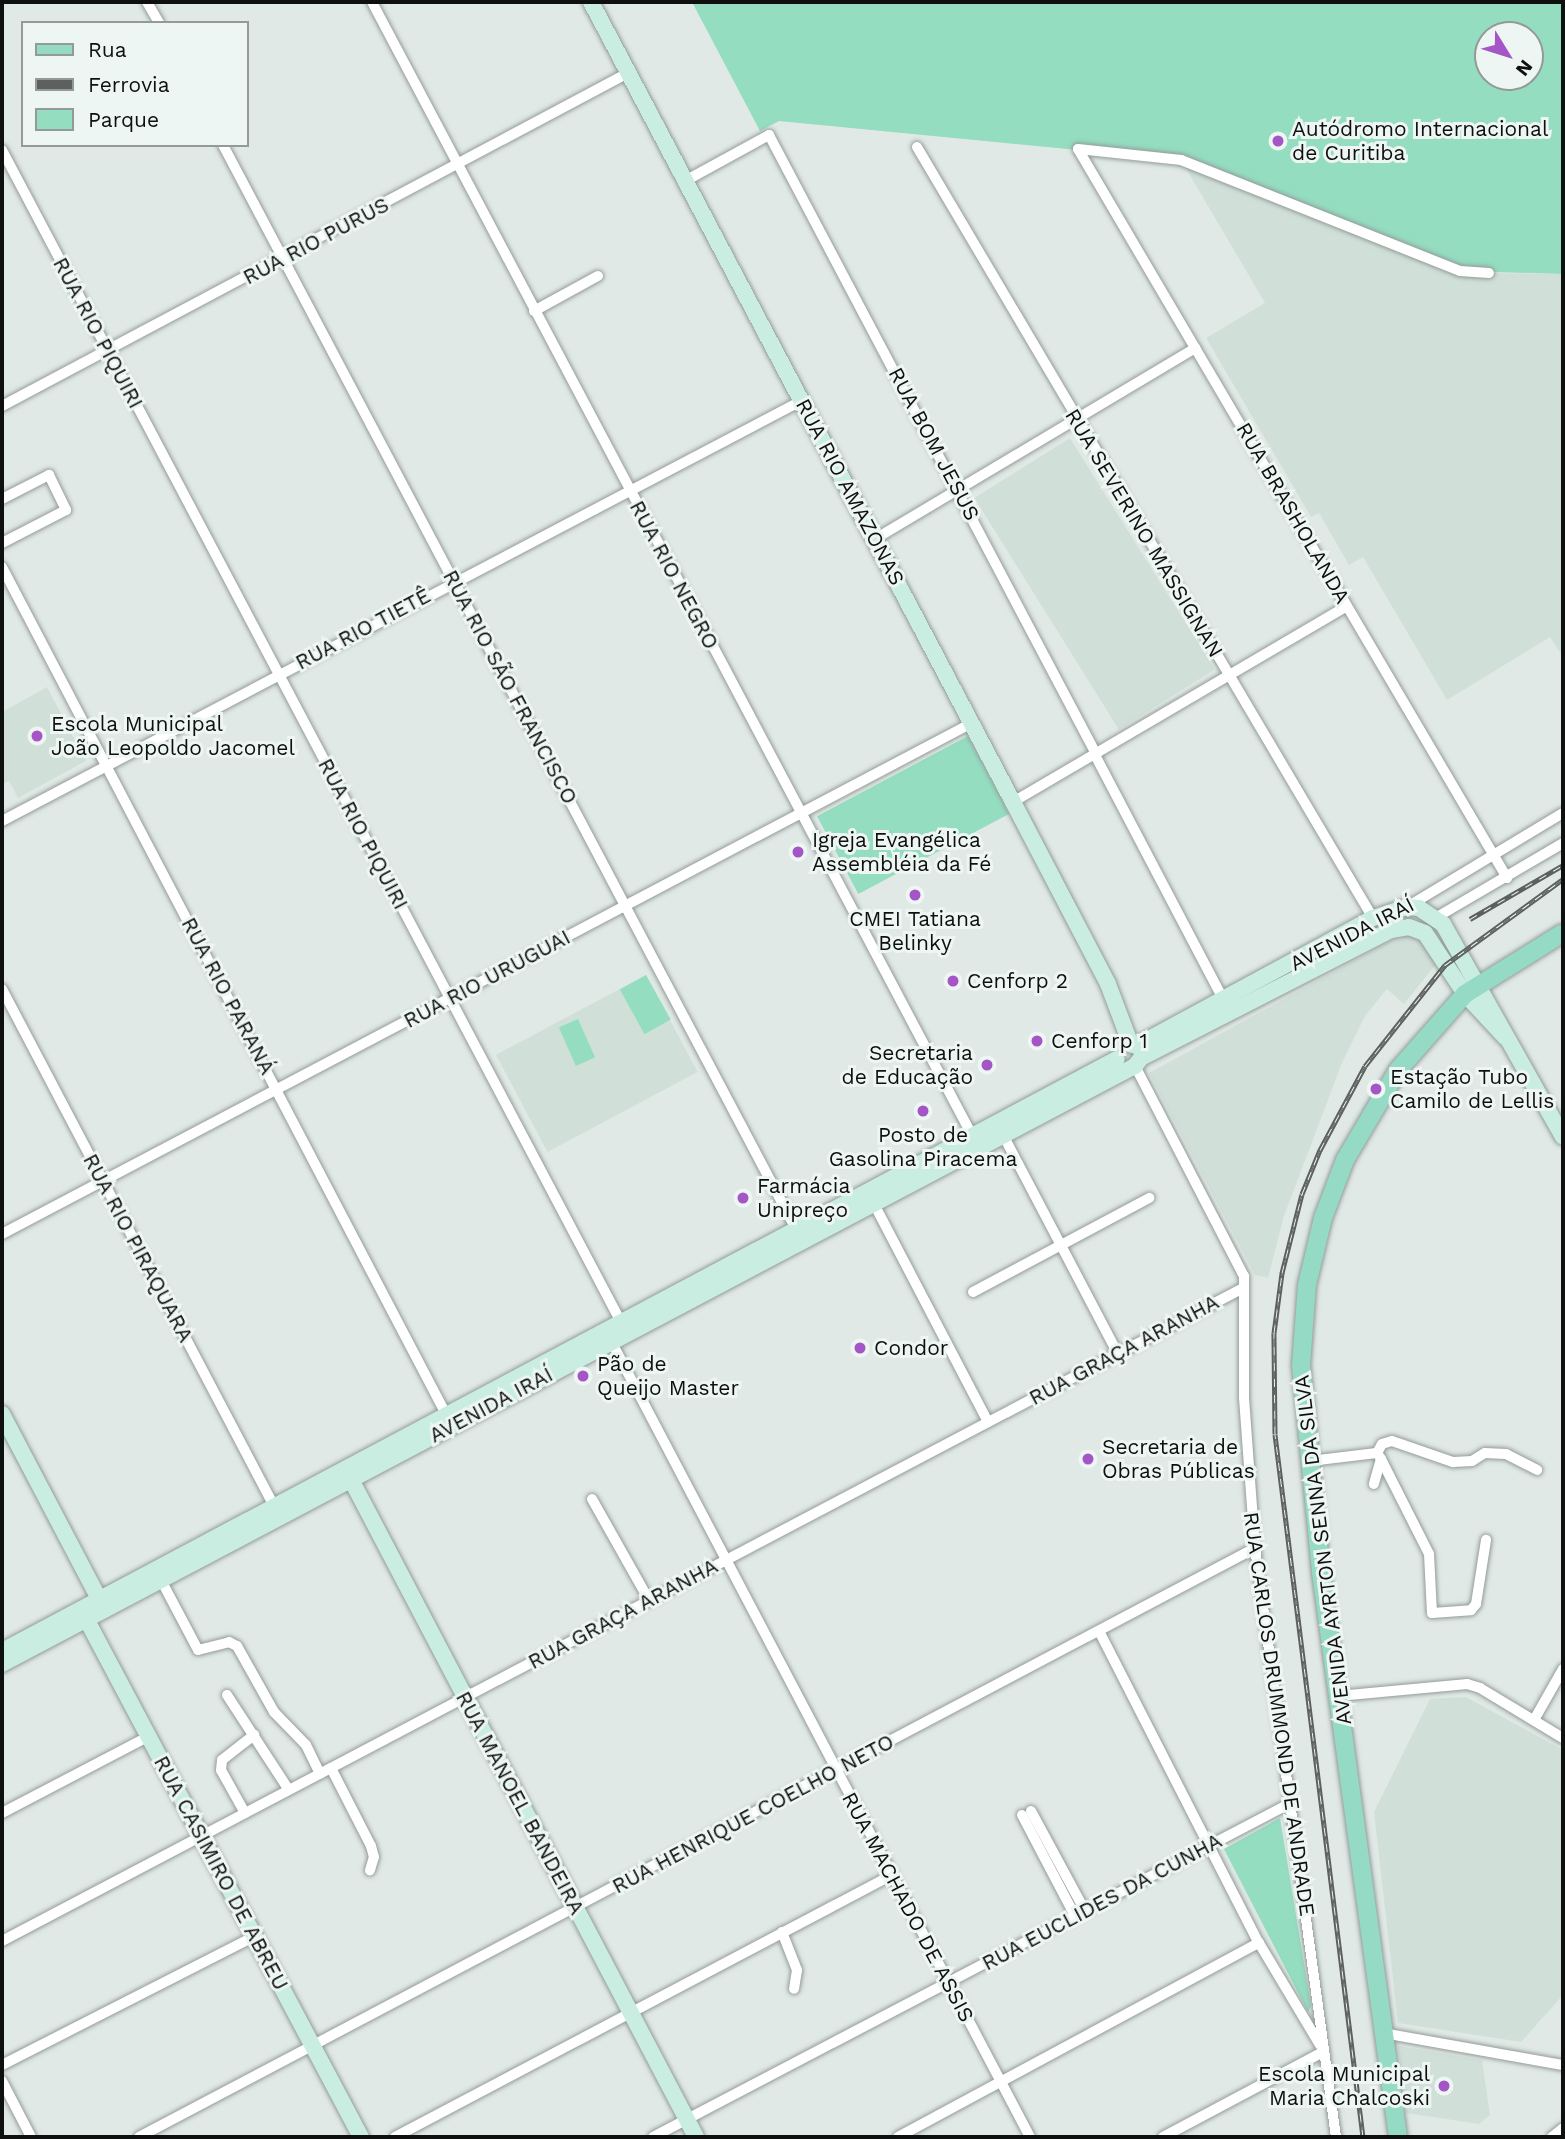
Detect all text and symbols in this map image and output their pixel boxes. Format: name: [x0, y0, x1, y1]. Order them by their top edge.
legend: [21, 21, 248, 147]
north arrow: [1474, 21, 1544, 91]
text: Rua: [88, 37, 127, 62]
text: N: [1511, 55, 1538, 81]
text: Ferrovia: [88, 72, 170, 97]
text: Parque: [88, 107, 159, 132]
place label: Autódromo Internacional de Curitiba: [1292, 116, 1548, 166]
marker: Autódromo Internacional de Curitiba: [1270, 133, 1286, 149]
street label: RUA RIO PURUS: [238, 192, 394, 290]
street label: RUA RIO PIQUIRI: [47, 253, 149, 413]
street label: RUA BOM JESUS: [883, 363, 985, 525]
street label: RUA RIO AMAZONAS: [790, 394, 910, 590]
street label: RUA SEVERINO MASSIGNAN: [1059, 404, 1229, 662]
street label: RUA BRASHOLANDA: [1231, 418, 1355, 608]
street label: RUA RIO NEGRO: [624, 496, 724, 654]
street label: RUA RIO SÃO FRANCISCO: [437, 565, 583, 809]
street label: RUA RIO TIETÊ: [291, 582, 435, 676]
place label: Escola Municipal João Leopoldo Jacomel: [51, 711, 295, 761]
marker: Escola Municipal João Leopoldo Jacomel: [29, 728, 45, 744]
street label: RUA RIO PIQUIRI: [312, 754, 414, 914]
place label: Igreja Evangélica Assembléia da Fé: [812, 827, 992, 877]
marker: Igreja Evangélica Assembléia da Fé: [790, 844, 806, 860]
marker: CMEI Tatiana Belinky: [907, 887, 923, 903]
street label: AVENIDA IRAÍ: [1285, 892, 1419, 976]
place label: CMEI Tatiana Belinky: [849, 906, 981, 956]
street label: RUA RIO PARANÁ: [176, 913, 280, 1079]
street label: RUA RIO URUGUAI: [399, 924, 575, 1034]
place label: Cenforp 2: [967, 968, 1068, 994]
marker: Cenforp 2: [945, 973, 961, 989]
place label: Cenforp 1: [1051, 1028, 1148, 1054]
marker: Cenforp 1: [1029, 1033, 1045, 1049]
place label: Secretaria de Educação: [842, 1040, 973, 1090]
marker: Secretaria de Educação: [979, 1057, 995, 1073]
place label: Estação Tubo Camilo de Lellis: [1390, 1064, 1554, 1114]
marker: Estação Tubo Camilo de Lellis: [1368, 1081, 1384, 1097]
marker: Posto de Gasolina Piracema: [915, 1103, 931, 1119]
place label: Posto de Gasolina Piracema: [828, 1122, 1018, 1172]
street label: RUA RIO PIRAQUARA: [77, 1149, 199, 1347]
place label: Farmácia Unipreço: [757, 1173, 850, 1223]
marker: Farmácia Unipreço: [735, 1190, 751, 1206]
street label: RUA GRAÇA ARANHA: [1024, 1289, 1224, 1411]
place label: Condor: [874, 1335, 948, 1361]
marker: Condor: [852, 1340, 868, 1356]
place label: Pão de Queijo Master: [597, 1351, 739, 1401]
street label: AVENIDA IRAÍ: [425, 1362, 557, 1448]
marker: Pão de Queijo Master: [575, 1368, 591, 1384]
street label: AVENIDA AYRTON SENNA DA SILVA: [1289, 1372, 1357, 1728]
place label: Secretaria de Obras Públicas: [1102, 1434, 1255, 1484]
marker: Secretaria de Obras Públicas: [1080, 1451, 1096, 1467]
street label: RUA CARLOS DRUMMOND DE ANDRADE: [1238, 1509, 1320, 1919]
street label: RUA GRAÇA ARANHA: [523, 1553, 723, 1675]
street label: RUA MANOEL BANDEIRA: [450, 1686, 590, 1920]
street label: RUA HENRIQUE COELHO NETO: [608, 1729, 898, 1899]
street label: RUA CASIMIRO DE ABREU: [148, 1751, 294, 1995]
street label: RUA MACHADO DE ASSIS: [836, 1787, 980, 2027]
street label: RUA EUCLIDES DA CUNHA: [977, 1828, 1227, 1976]
place label: Escola Municipal Maria Chalcoski: [1258, 2061, 1430, 2111]
marker: Escola Municipal Maria Chalcoski: [1436, 2078, 1452, 2094]

